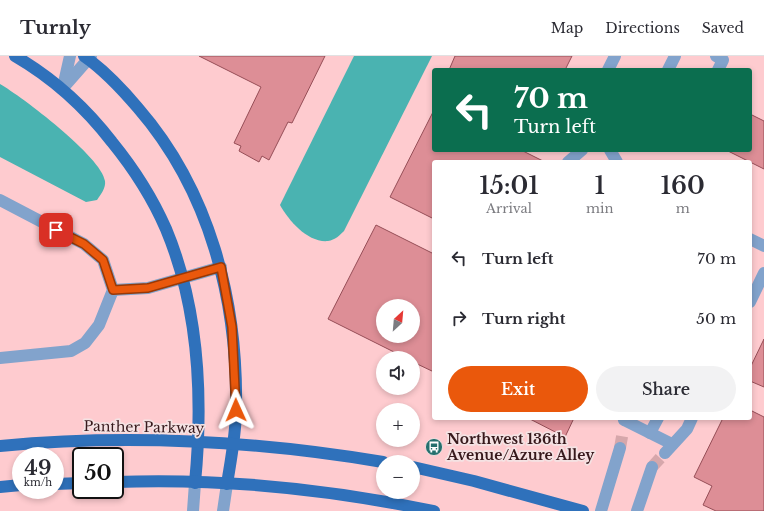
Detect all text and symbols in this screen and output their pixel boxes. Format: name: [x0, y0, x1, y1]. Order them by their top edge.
text: Turnly: [20, 16, 91, 39]
text: Map: [551, 19, 583, 37]
text: Directions: [605, 19, 680, 37]
text: Saved: [702, 19, 744, 37]
text: 70 m: [514, 81, 588, 116]
icon: left: [448, 84, 500, 136]
text: Turn left: [514, 116, 596, 138]
text: 15:01: [479, 171, 539, 200]
text: 1: [594, 171, 605, 200]
text: 160: [661, 171, 705, 200]
text: Arrival: [486, 200, 532, 217]
text: min: [586, 200, 613, 217]
text: m: [676, 200, 690, 217]
pin: [39, 213, 73, 247]
icon: arrive: [45, 219, 67, 241]
icon: left: [448, 247, 470, 269]
text: Turn left: [482, 249, 553, 268]
text: 70 m: [697, 249, 736, 268]
north arrow: [376, 299, 420, 343]
map controls: [376, 299, 420, 499]
icon: right: [448, 307, 470, 329]
text: Turn right: [482, 309, 565, 328]
text: 50 m: [696, 309, 736, 328]
button: sound: [376, 351, 420, 395]
button: Exit: [448, 366, 588, 412]
button: Share: [596, 366, 736, 412]
position arrow: [215, 389, 257, 431]
button: +: [376, 403, 420, 447]
street label: Panther Parkway: [83, 417, 205, 437]
place label: Northwest 136th Avenue/Azure Alley: [446, 430, 595, 464]
bus stop icon: Northwest 136th Avenue/Azure Alley: [424, 437, 444, 457]
speed limit sign: 50: [72, 447, 124, 499]
button: −: [376, 455, 420, 499]
text: 49: [25, 456, 51, 480]
text: km/h: [24, 476, 52, 489]

